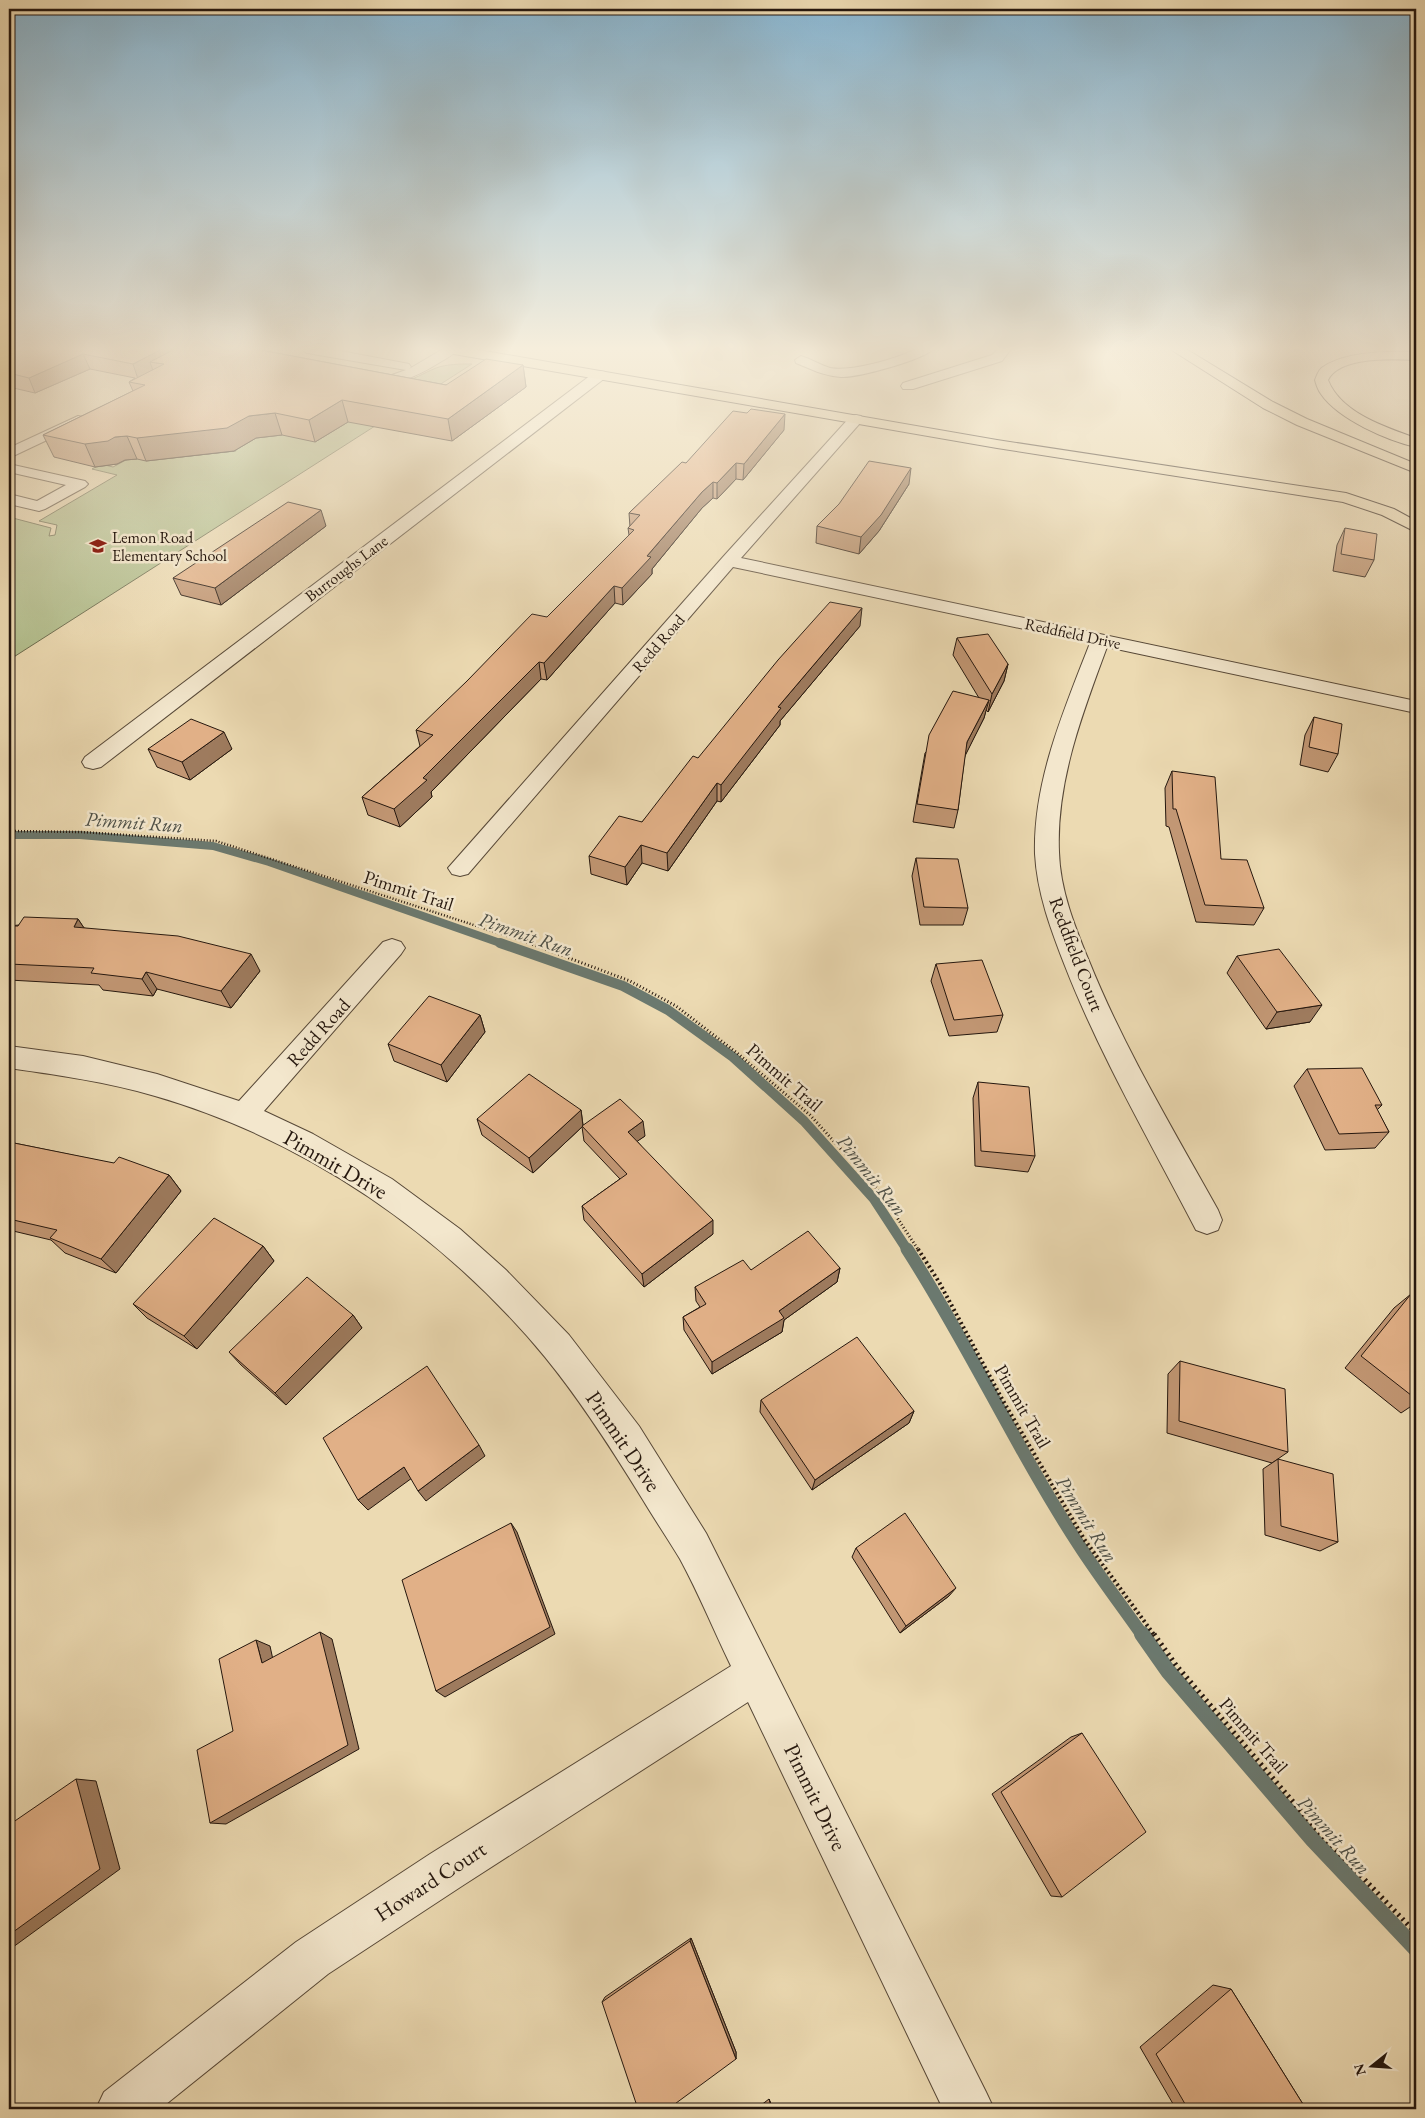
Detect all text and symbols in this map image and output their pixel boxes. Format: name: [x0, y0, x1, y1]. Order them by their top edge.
place label: Lemon Road Elementary School: [112, 527, 227, 566]
street label: Burroughs Lane: [301, 530, 392, 607]
school or university icon: Lemon Road Elementary School: [88, 536, 108, 556]
street label: Redd Road: [627, 609, 690, 677]
street label: Reddfield Drive: [1023, 613, 1123, 654]
water label: Pimmit Run: [84, 806, 184, 838]
street label: Pimmit Trail: [361, 864, 457, 917]
street label: Reddfield Court: [1043, 893, 1110, 1015]
water label: Pimmit Run: [475, 906, 577, 962]
street label: Redd Road: [281, 993, 356, 1072]
street label: Pimmit Trail: [741, 1037, 828, 1118]
street label: Pimmit Drive: [279, 1123, 393, 1206]
water label: Pimmit Run: [831, 1129, 913, 1221]
street label: Pimmit Trail: [988, 1360, 1057, 1453]
street label: Pimmit Drive: [579, 1385, 668, 1498]
water label: Pimmit Run: [1050, 1471, 1124, 1567]
street label: Pimmit Trail: [1214, 1692, 1294, 1779]
street label: Pimmit Drive: [777, 1739, 854, 1856]
water label: Pimmit Run: [1292, 1790, 1376, 1880]
street label: Howard Court: [369, 1835, 492, 1928]
north arrow: [1348, 2040, 1398, 2090]
text: N: [1349, 2061, 1370, 2078]

